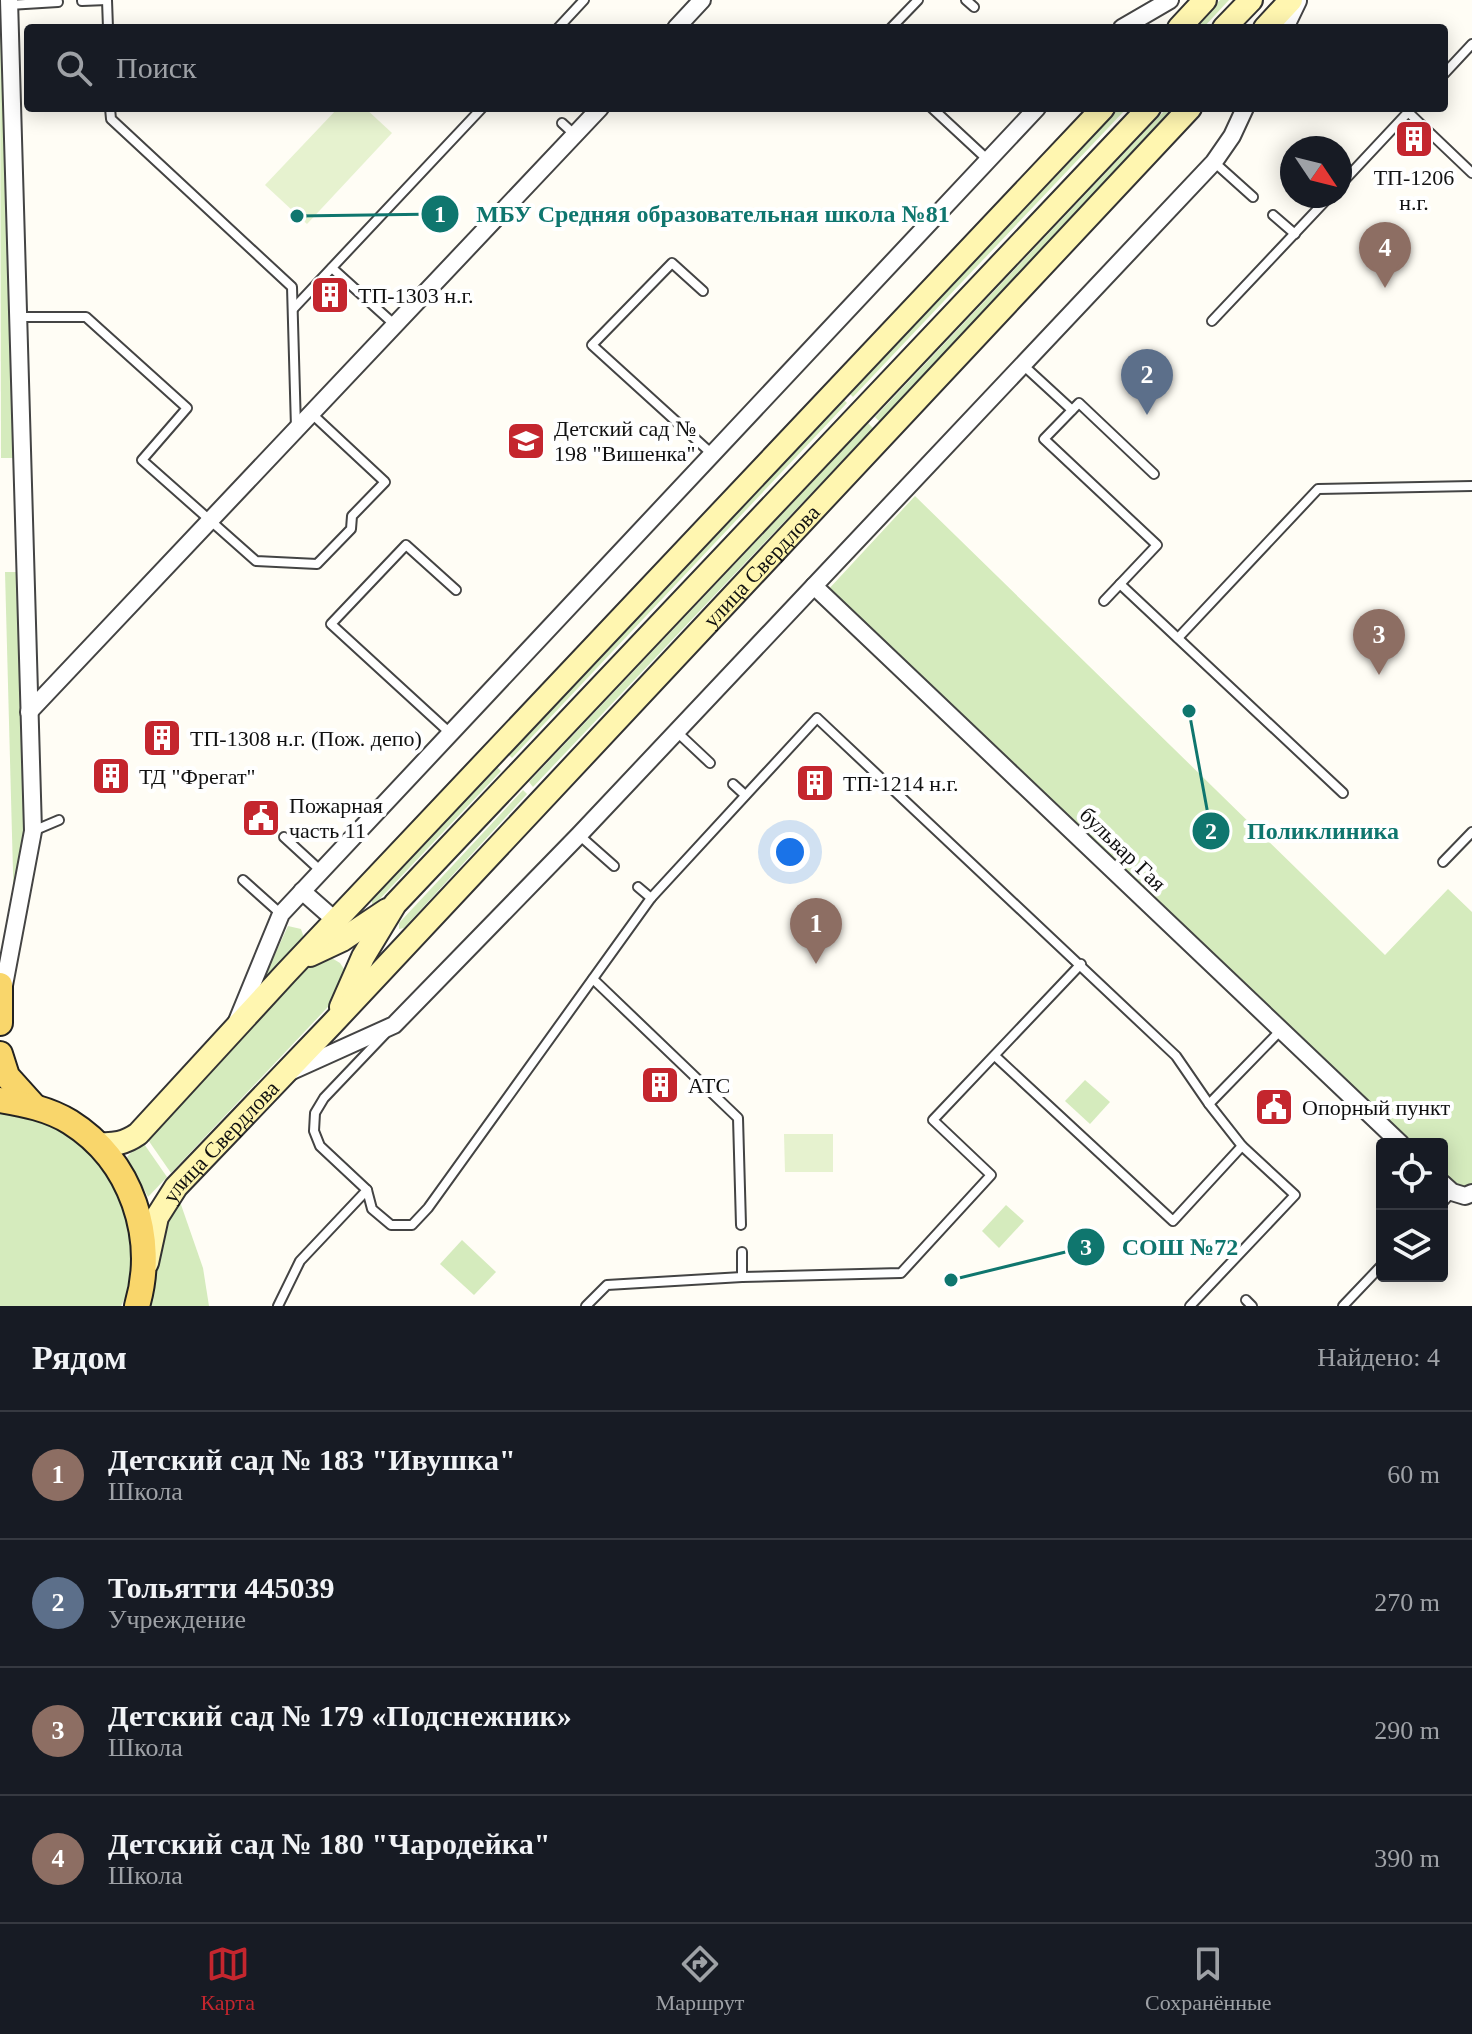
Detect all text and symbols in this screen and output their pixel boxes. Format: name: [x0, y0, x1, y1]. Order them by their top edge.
search box: [24, 24, 1448, 112]
icon: search: [52, 46, 96, 90]
text: Поиск: [116, 51, 197, 84]
building icon: ТП-1206 н.г.: [1393, 118, 1435, 160]
north arrow: [1280, 136, 1352, 208]
place label: ТП-1206 н.г.: [1374, 165, 1454, 215]
callout: МБУ Средняя образовательная школа №81: [420, 190, 966, 238]
text: 1: [434, 201, 446, 227]
text: МБУ Средняя образовательная школа №81: [476, 201, 950, 227]
pin: 4: [1359, 222, 1411, 288]
building icon: ТП-1303 н.г.: [309, 274, 351, 316]
place label: ТП-1303 н.г.: [358, 283, 473, 308]
pin: 2: [1121, 349, 1173, 415]
place label: Детский сад № 198 "Вишенка": [554, 416, 696, 466]
school or university icon: Детский сад № 198 "Вишенка": [505, 420, 547, 462]
street label: улица Свердлова: [698, 499, 825, 632]
pin: 3: [1353, 609, 1405, 675]
building icon: ТП-1308 н.г. (Пож. депо): [141, 717, 183, 759]
place label: ТП-1308 н.г. (Пож. депо): [190, 726, 422, 751]
building icon: ТД "Фрегат": [90, 755, 132, 797]
building icon: ТП-1214 н.г.: [794, 762, 836, 804]
place label: ТД "Фрегат": [139, 764, 256, 789]
place label: ТП-1214 н.г.: [843, 771, 958, 796]
place label: Пожарная часть 11: [289, 793, 383, 843]
public building icon: Пожарная часть 11: [240, 797, 282, 839]
street label: бульвар Гая: [1075, 802, 1171, 896]
callout: Поликлиника: [1191, 807, 1415, 855]
text: 2: [1205, 818, 1217, 844]
text: Поликлиника: [1247, 818, 1399, 844]
your location: [770, 832, 810, 872]
pin: 1: [790, 898, 842, 964]
building icon: АТС: [639, 1064, 681, 1106]
place label: АТС: [688, 1073, 730, 1098]
street label: улица Свердлова: [157, 1075, 284, 1207]
public building icon: Опорный пункт: [1253, 1086, 1295, 1128]
place label: Опорный пункт: [1302, 1095, 1450, 1120]
map controls: [1376, 1138, 1448, 1282]
button: locate: [1376, 1138, 1448, 1210]
button: layers: [1376, 1210, 1448, 1282]
callout: СОШ №72: [1066, 1223, 1254, 1271]
text: 3: [1080, 1234, 1092, 1260]
text: СОШ №72: [1122, 1234, 1238, 1260]
text: Рядом: [32, 1339, 127, 1376]
text: Найдено: 4: [1317, 1343, 1440, 1372]
text: Детский сад № 183 "Ивушка": [108, 1443, 516, 1476]
text: 1: [52, 1460, 65, 1489]
text: 60 m: [1387, 1460, 1440, 1489]
text: Школа: [108, 1477, 183, 1506]
text: Тольятти 445039: [108, 1571, 334, 1604]
text: 2: [52, 1588, 65, 1617]
text: 270 m: [1374, 1588, 1440, 1617]
text: Учреждение: [108, 1605, 246, 1634]
text: Детский сад № 179 «Подснежник»: [108, 1699, 572, 1732]
text: 3: [52, 1716, 65, 1745]
text: 290 m: [1374, 1716, 1440, 1745]
text: Школа: [108, 1733, 183, 1762]
text: Детский сад № 180 "Чародейка": [108, 1827, 550, 1860]
text: 4: [52, 1844, 65, 1873]
text: 390 m: [1374, 1844, 1440, 1873]
text: Школа: [108, 1861, 183, 1890]
tab: Карта: [200, 1942, 255, 2016]
tab: Маршрут: [656, 1942, 744, 2016]
tab: Сохранённые: [1145, 1942, 1272, 2016]

